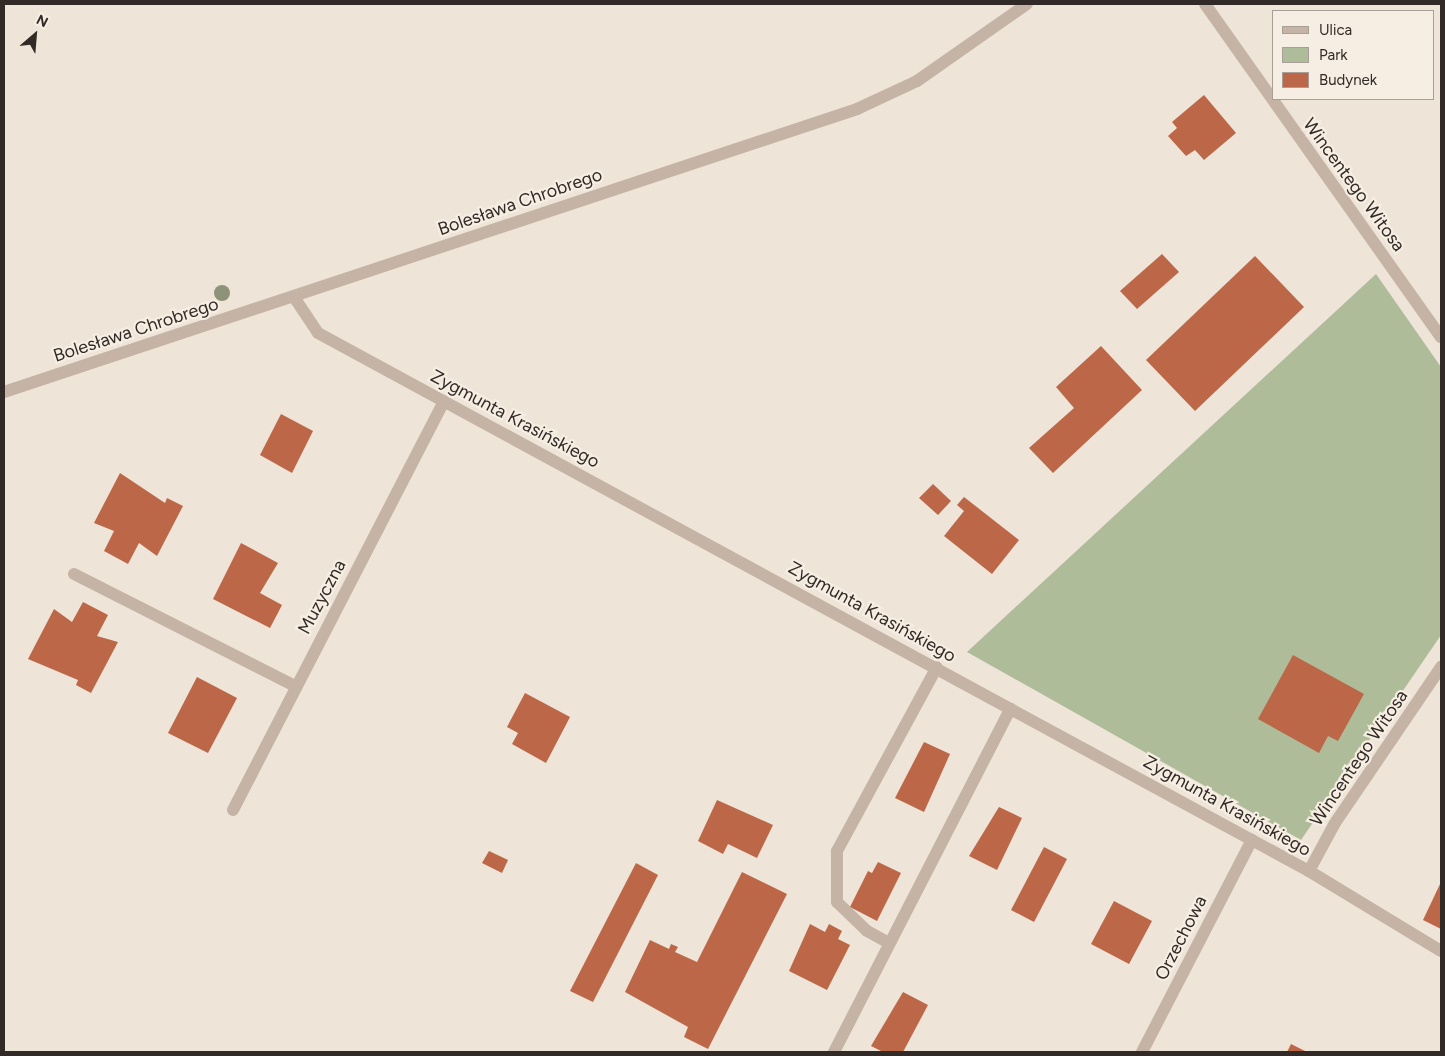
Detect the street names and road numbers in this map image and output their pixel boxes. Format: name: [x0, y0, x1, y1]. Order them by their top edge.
street label: Wincentego Witosa: [1298, 114, 1410, 256]
street label: Bolesława Chrobrego: [435, 164, 605, 240]
street label: Bolesława Chrobrego: [51, 293, 221, 367]
street label: Zygmunta Krasińskiego: [427, 365, 603, 473]
street label: Muzyczna: [293, 556, 351, 638]
street label: Zygmunta Krasińskiego: [785, 557, 959, 667]
street label: Wincentego Witosa: [1305, 686, 1413, 830]
street label: Zygmunta Krasińskiego: [1140, 751, 1314, 861]
street label: Orzechowa: [1151, 892, 1211, 984]

